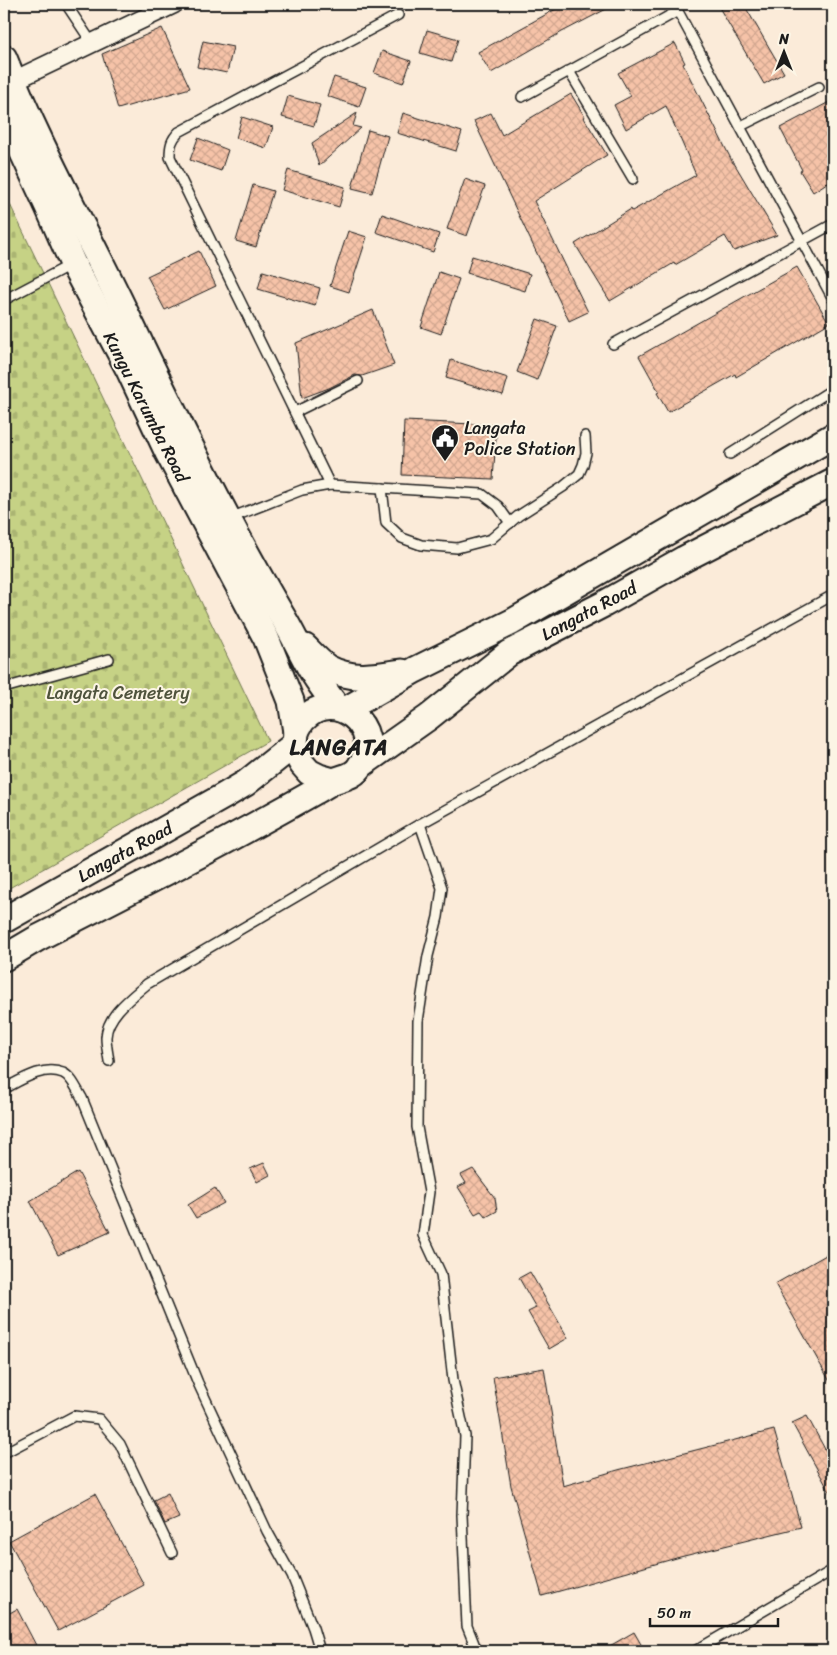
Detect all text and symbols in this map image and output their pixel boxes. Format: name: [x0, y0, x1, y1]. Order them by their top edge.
text: N: [778, 27, 789, 52]
north arrow: [760, 28, 810, 78]
street label: Kungu Karumba Road: [94, 326, 199, 490]
place label: Langata Police Station: [464, 412, 576, 465]
public building icon: Langata Police Station: [430, 423, 460, 462]
street label: Langata Road: [535, 572, 644, 650]
park label: Langata Cemetery: [47, 677, 190, 709]
district label: LANGATA: [289, 728, 389, 767]
street label: Langata Road: [71, 812, 180, 891]
scale bar: [650, 1595, 777, 1627]
text: 50 m: [657, 1600, 692, 1626]

